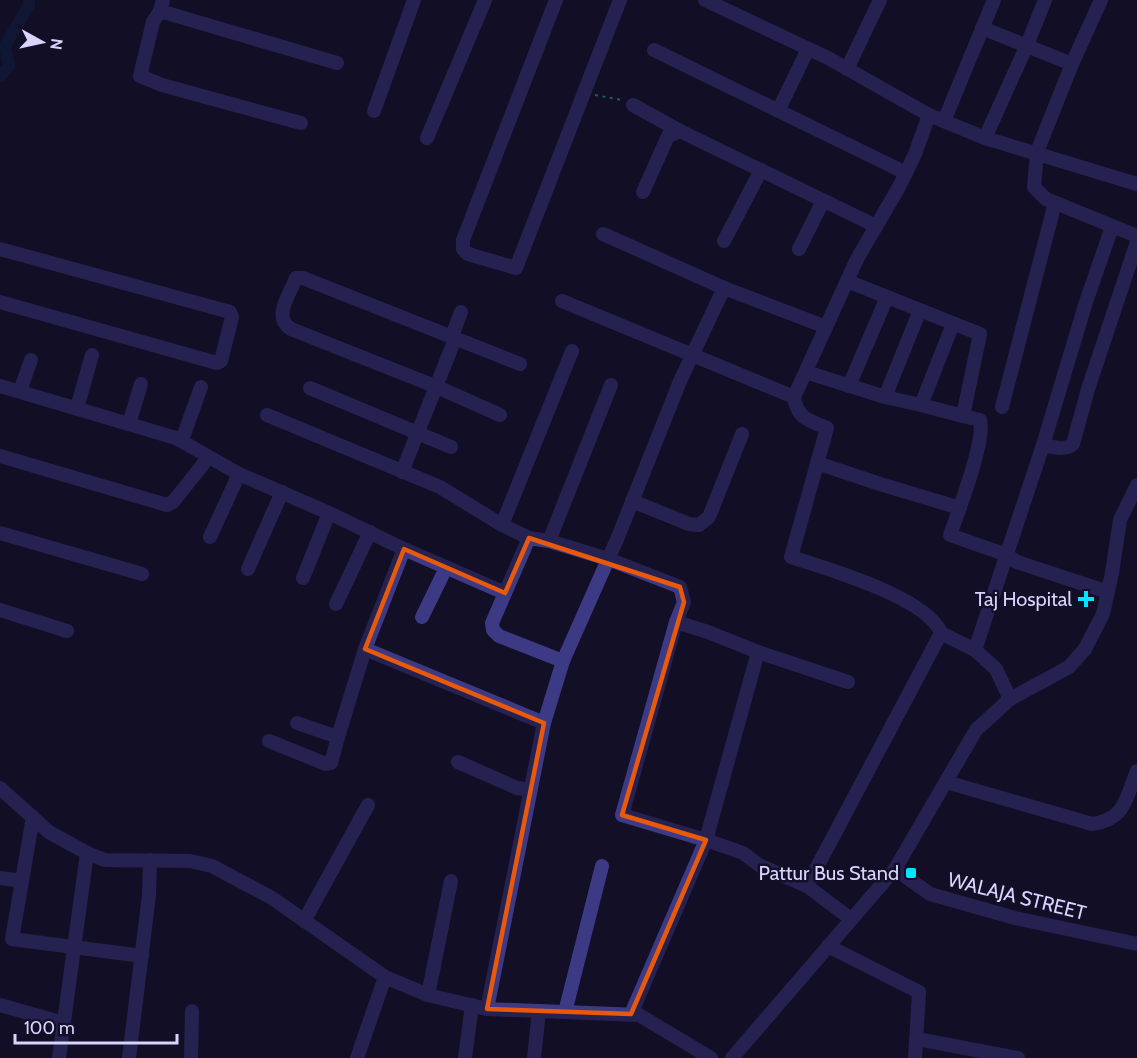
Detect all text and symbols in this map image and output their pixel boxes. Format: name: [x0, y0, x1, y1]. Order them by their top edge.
north arrow: [12, 12, 72, 72]
text: N: [46, 37, 67, 51]
place label: Taj Hospital: [975, 587, 1072, 611]
marker: Taj Hospital: [1077, 590, 1095, 608]
place label: Pattur Bus Stand: [759, 861, 899, 885]
marker: Pattur Bus Stand: [904, 866, 918, 880]
street label: WALAJA STREET: [945, 867, 1089, 925]
scale bar: [15, 1007, 177, 1045]
text: 100 m: [24, 1017, 75, 1039]

